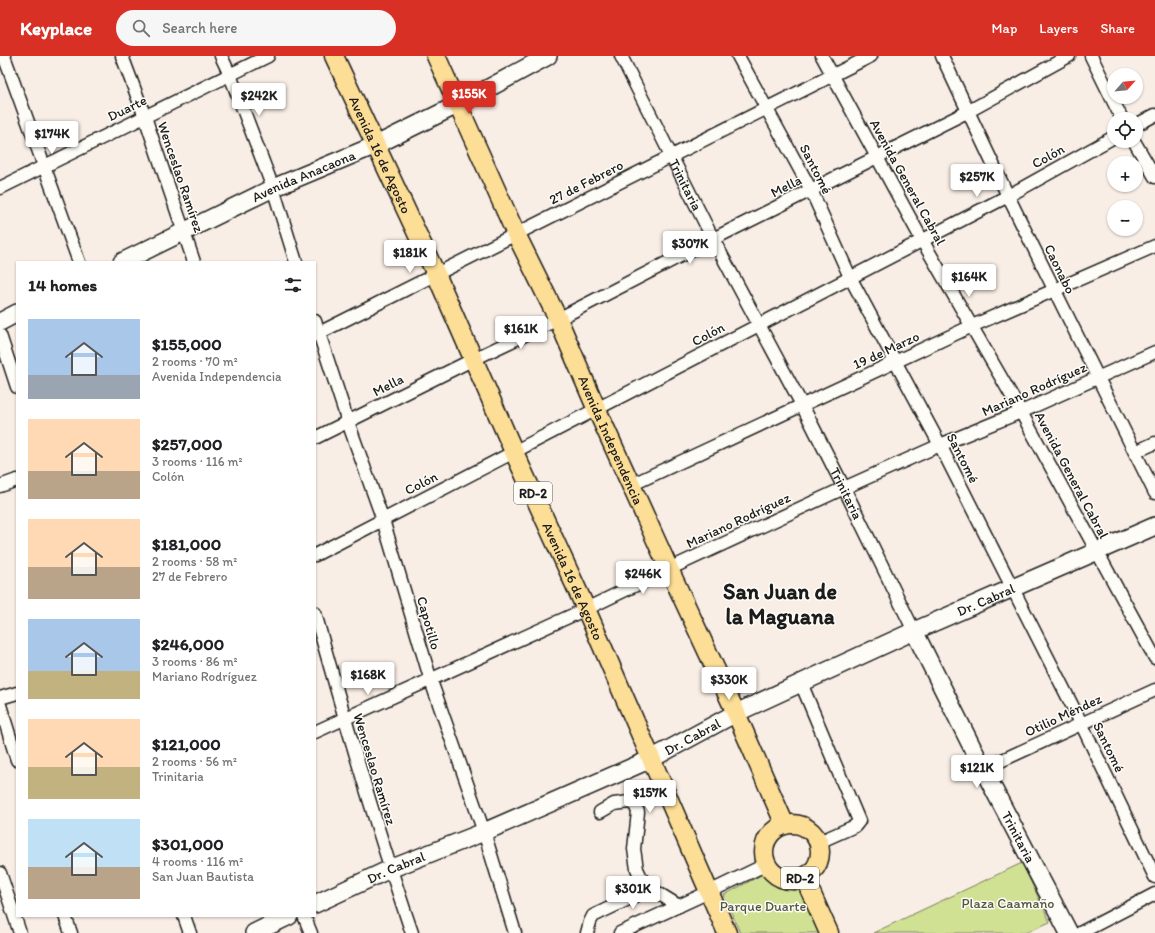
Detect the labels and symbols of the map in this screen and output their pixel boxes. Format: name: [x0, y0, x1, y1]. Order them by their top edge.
north arrow: [1107, 68, 1143, 104]
pin: $155K: [441, 81, 497, 115]
pin: $242K: [231, 83, 287, 117]
street label: Duarte: [105, 92, 150, 125]
street label: Avenida 16 de Agosto: [345, 94, 414, 216]
street label: Avenida General Cabral: [866, 116, 949, 248]
street label: Wenceslao Ramírez: [154, 120, 208, 235]
pin: $174K: [24, 121, 80, 155]
street label: Colón: [1029, 140, 1068, 172]
street label: Santomé: [796, 141, 836, 197]
street label: Avenida Anacaona: [249, 146, 359, 206]
street label: 27 de Febrero: [546, 156, 626, 208]
street label: Trinitaria: [665, 156, 705, 214]
pin: $257K: [949, 164, 1005, 198]
street label: Mella: [768, 171, 805, 201]
pin: $307K: [662, 231, 718, 265]
pin: $181K: [382, 240, 438, 274]
street label: Caonabo: [1040, 242, 1079, 297]
pin: $164K: [941, 264, 997, 298]
pin: $161K: [493, 316, 549, 350]
street label: Colón: [689, 319, 728, 350]
street label: 19 de Marzo: [850, 328, 922, 373]
street label: Mariano Rodríguez: [979, 359, 1090, 420]
street label: Mella: [370, 370, 407, 400]
street label: Avenida Independencia: [574, 373, 647, 508]
street label: Avenida General Cabral: [1031, 409, 1112, 542]
street label: Santomé: [943, 430, 983, 486]
street label: Trinitaria: [826, 465, 866, 522]
street label: Colón: [402, 468, 441, 499]
road number: RD-2: [514, 482, 552, 504]
street label: Mariano Rodríguez: [683, 489, 793, 552]
street label: Avenida 16 de Agosto: [538, 520, 607, 643]
pin: $246K: [615, 561, 671, 595]
district label: San Juan de la Maguana: [723, 578, 837, 630]
street label: Dr. Cabral: [954, 580, 1018, 620]
street label: Capotillo: [413, 595, 444, 652]
pin: $168K: [340, 662, 396, 696]
pin: $330K: [701, 667, 757, 701]
street label: Otilio Méndez: [1022, 690, 1105, 741]
street label: Wenceslao Ramírez: [349, 711, 400, 828]
street label: Dr. Cabral: [661, 715, 724, 759]
street label: Santomé: [1089, 719, 1128, 775]
pin: $121K: [949, 755, 1005, 789]
pin: $157K: [622, 780, 678, 814]
street label: Trinitaria: [998, 809, 1039, 866]
street label: Dr. Cabral: [364, 848, 428, 888]
road number: RD-2: [781, 867, 819, 889]
pin: $301K: [605, 876, 661, 910]
park label: Plaza Caamaño: [962, 895, 1054, 912]
park label: Parque Duarte: [720, 898, 807, 915]

